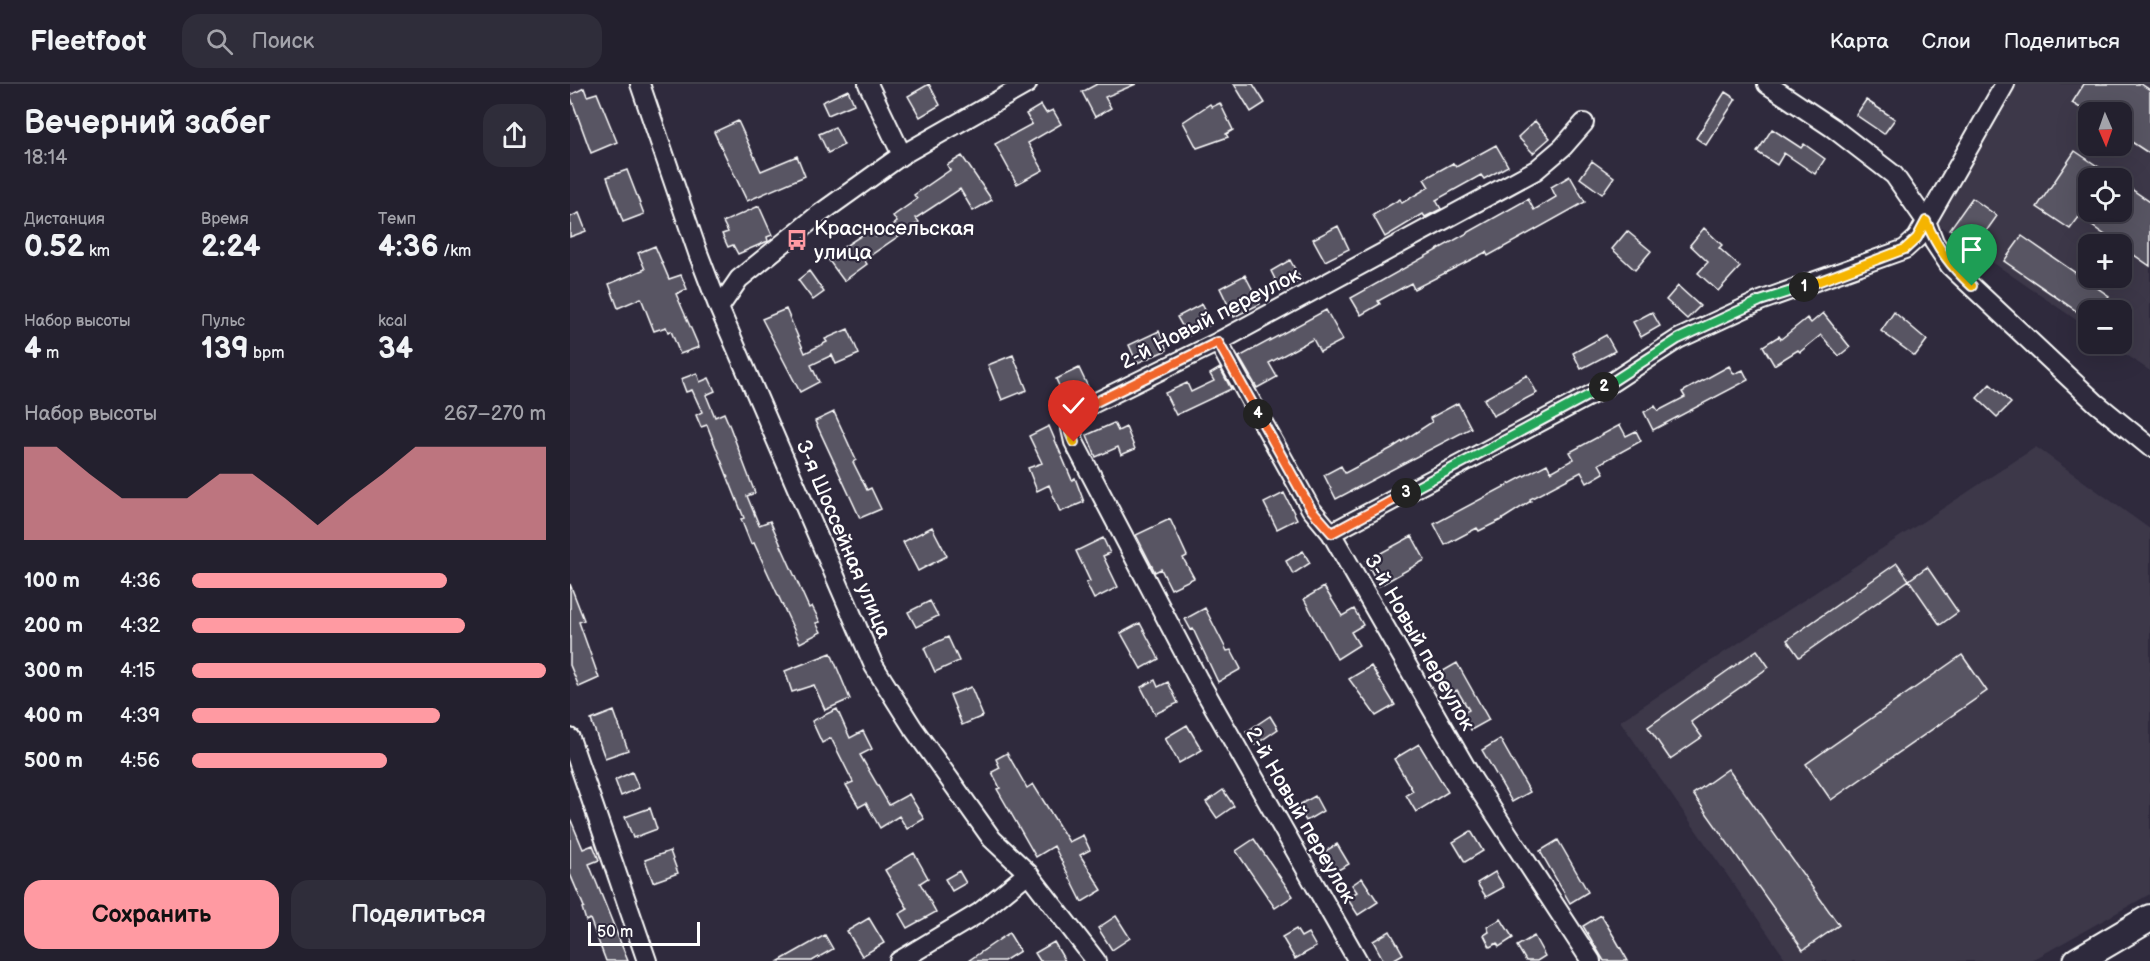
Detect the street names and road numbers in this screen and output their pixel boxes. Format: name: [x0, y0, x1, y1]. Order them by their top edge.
street label: 2-й Новый переулок: [1116, 262, 1305, 375]
street label: 3-я Шоссейная улица: [790, 436, 897, 643]
street label: 3-й Новый переулок: [1359, 550, 1480, 735]
street label: 2-й Новый переулок: [1240, 723, 1361, 908]

